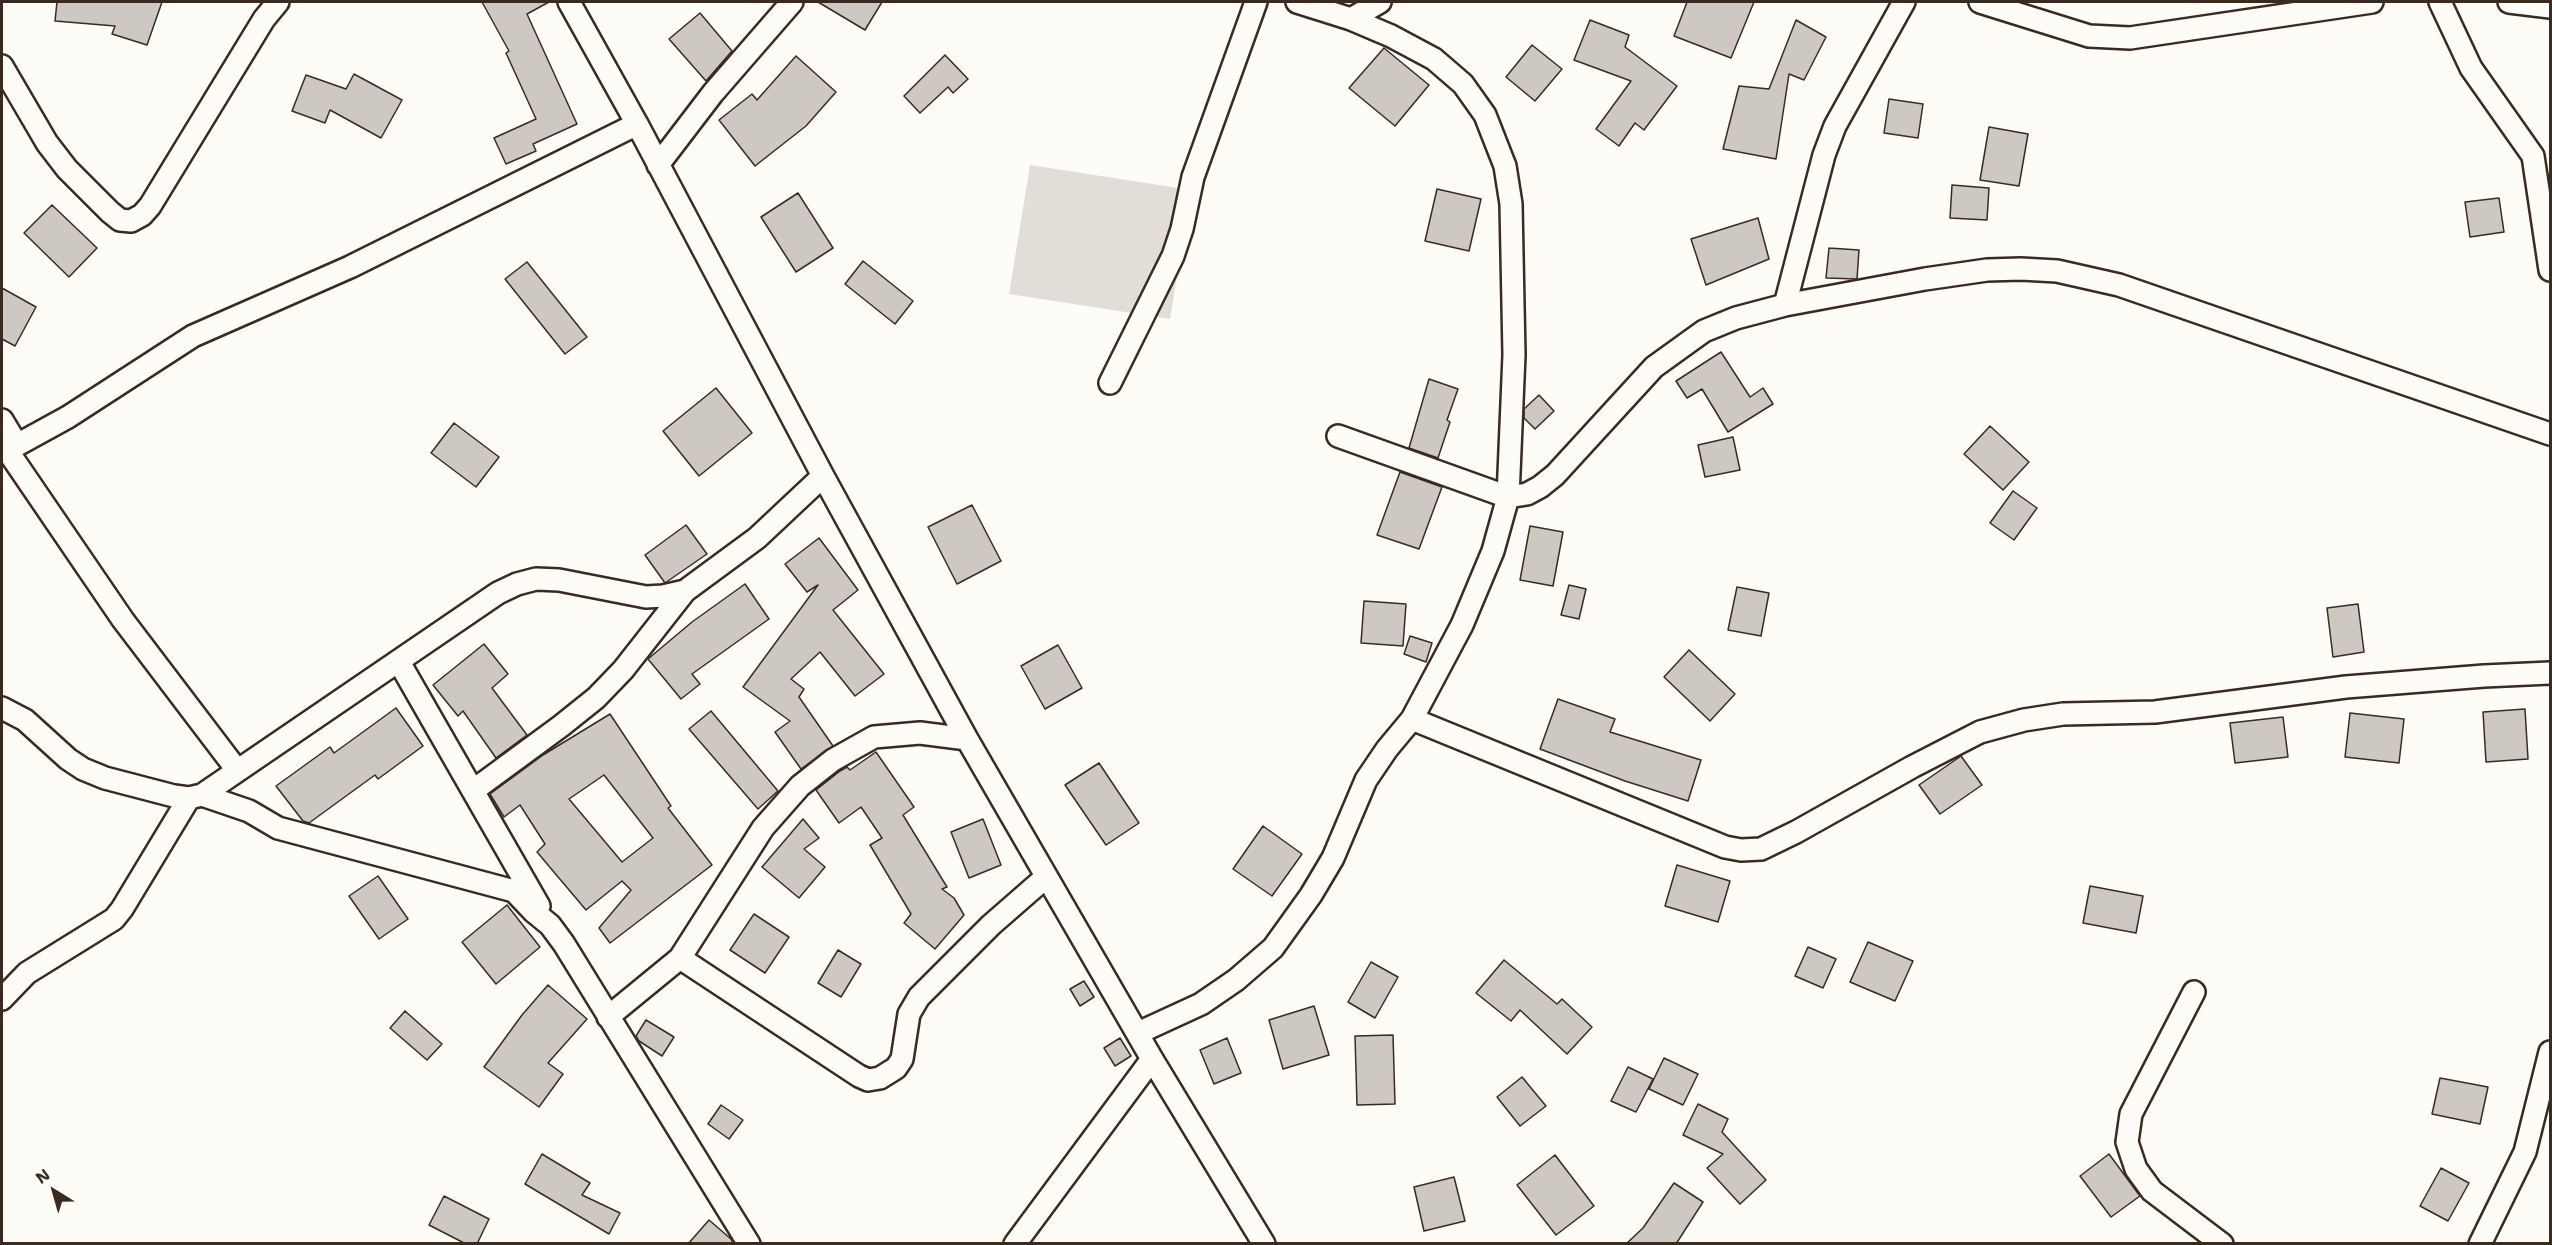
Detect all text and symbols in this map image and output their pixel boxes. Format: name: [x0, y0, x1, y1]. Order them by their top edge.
north arrow: [24, 1161, 84, 1221]
text: N: [31, 1164, 54, 1188]

